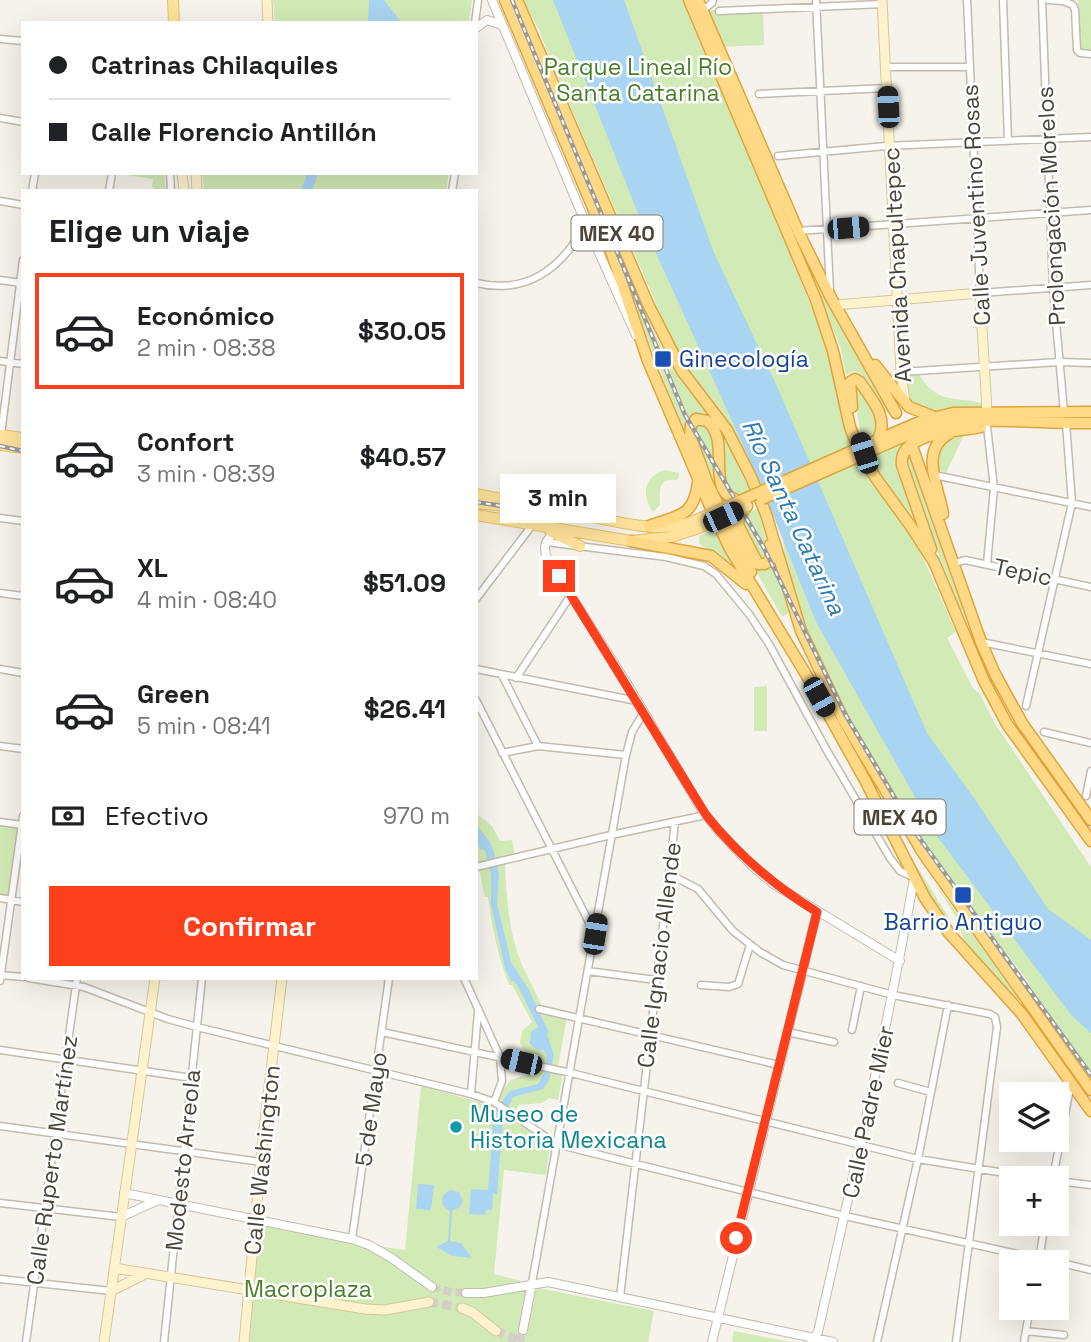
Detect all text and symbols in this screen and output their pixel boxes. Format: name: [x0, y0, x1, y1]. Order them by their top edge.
text: Catrinas Chilaquiles: [91, 48, 339, 82]
park label: Parque Lineal Río Santa Catarina: [544, 52, 732, 108]
street label: Calle Juventino Rosas: [955, 84, 997, 326]
car: [877, 85, 900, 129]
street label: Prolongación Morelos: [1030, 86, 1072, 326]
text: Calle Florencio Antillón: [91, 115, 377, 149]
street label: Avenida Chapultepec: [876, 146, 918, 384]
text: Elige un viaje: [49, 211, 250, 251]
road number: MEX 40: [572, 216, 662, 250]
car: [827, 216, 870, 240]
text: Económico: [137, 299, 275, 333]
icon: car: [53, 300, 116, 363]
text: $30.05: [358, 314, 446, 348]
text: 2 min · 08:38: [137, 333, 276, 363]
place label: Ginecología: [679, 344, 809, 374]
marker: Ginecología: [653, 349, 673, 369]
water label: Río Santa Catarina: [735, 414, 853, 620]
text: Confort: [137, 425, 234, 459]
icon: car: [53, 426, 116, 489]
car: [848, 430, 881, 476]
text: $40.57: [360, 440, 446, 474]
text: 3 min · 08:39: [137, 459, 275, 489]
callout: 3 min: [501, 475, 617, 524]
text: 3 min: [528, 483, 588, 513]
car: [700, 499, 747, 535]
text: XL: [137, 551, 168, 585]
street label: Tepic: [991, 551, 1055, 593]
icon: car: [53, 552, 116, 615]
route end: [543, 560, 575, 592]
text: $51.09: [363, 566, 446, 600]
text: 4 min · 08:40: [137, 585, 277, 615]
car: [800, 674, 839, 720]
text: Green: [137, 677, 210, 711]
icon: car: [53, 678, 116, 741]
text: $26.41: [364, 692, 446, 726]
text: 5 min · 08:41: [137, 711, 271, 741]
icon: cash: [49, 797, 87, 835]
text: Efectivo: [105, 799, 209, 833]
road number: MEX 40: [855, 800, 946, 834]
text: 970 m: [383, 801, 450, 831]
street label: Calle Ignacio Allende: [630, 840, 688, 1070]
marker: Barrio Antiguo: [953, 885, 973, 905]
button: Confirmar: [49, 886, 450, 966]
place label: Barrio Antiguo: [884, 907, 1042, 937]
car: [582, 912, 609, 956]
street label: Calle Padre Mier: [835, 1023, 901, 1201]
street label: Calle Ruperto Martínez: [20, 1033, 84, 1287]
car: [499, 1047, 544, 1077]
street label: 5 de Mayo: [348, 1050, 394, 1168]
street label: Calle Washington: [237, 1064, 287, 1256]
street label: Modesto Arreola: [159, 1068, 207, 1252]
map controls: [999, 1082, 1069, 1320]
button: layers: [999, 1082, 1069, 1152]
place label: Museo de Historia Mexicana: [470, 1099, 667, 1155]
marker: Museo de Historia Mexicana: [448, 1119, 464, 1135]
button: +: [999, 1166, 1069, 1236]
route start: [720, 1222, 752, 1254]
button: −: [999, 1250, 1069, 1320]
park label: Macroplaza: [244, 1274, 372, 1304]

